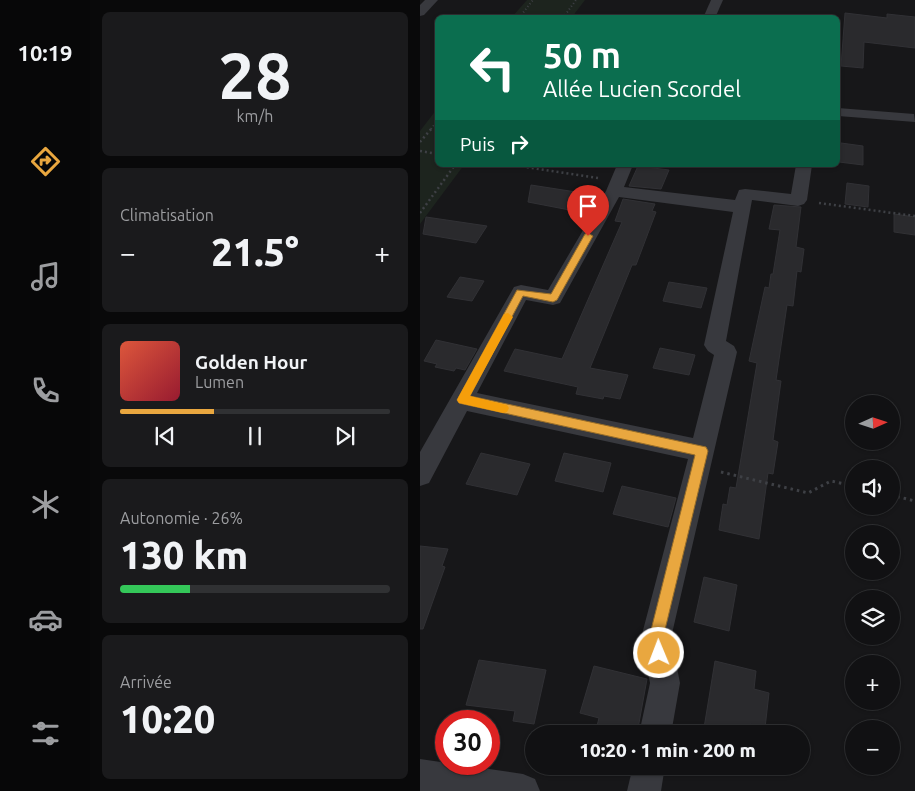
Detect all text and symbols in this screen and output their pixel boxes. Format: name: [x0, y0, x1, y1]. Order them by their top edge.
icon: left: [460, 35, 525, 100]
text: 50 m: [543, 35, 621, 75]
text: 28: [218, 38, 292, 111]
text: 10:19: [17, 40, 73, 65]
text: Allée Lucien Scordel: [543, 76, 741, 101]
text: km/h: [237, 107, 273, 125]
icon: right: [505, 130, 533, 158]
text: Puis: [460, 133, 495, 155]
icon: directions: [28, 144, 63, 179]
pin: [567, 185, 609, 236]
icon: arrive: [574, 192, 602, 220]
text: Climatisation: [120, 206, 214, 224]
text: 21.5°: [211, 231, 299, 273]
text: −: [120, 237, 136, 268]
text: +: [374, 237, 390, 268]
icon: music: [28, 259, 63, 294]
text: Golden Hour: [195, 351, 307, 373]
icon: phone: [28, 373, 63, 408]
text: Lumen: [195, 373, 244, 391]
north arrow: [845, 395, 900, 450]
map controls: [845, 395, 900, 775]
icon: previous: [151, 422, 179, 450]
icon: pause: [241, 422, 269, 450]
icon: next: [331, 422, 359, 450]
button: sound: [845, 460, 900, 515]
icon: climate: [28, 487, 63, 522]
text: Autonomie · 26%: [120, 509, 243, 527]
button: search: [845, 525, 900, 580]
text: 130 km: [120, 534, 248, 576]
button: layers: [845, 590, 900, 645]
icon: car: [28, 602, 63, 637]
position arrow: [632, 626, 684, 678]
button: +: [845, 655, 900, 710]
text: Arrivée: [120, 673, 172, 691]
text: 10:20: [120, 698, 215, 740]
speed limit sign: 30: [435, 710, 500, 775]
icon: filters: [28, 716, 63, 751]
button: −: [845, 720, 900, 775]
text: 10:20 · 1 min · 200 m: [579, 739, 756, 761]

